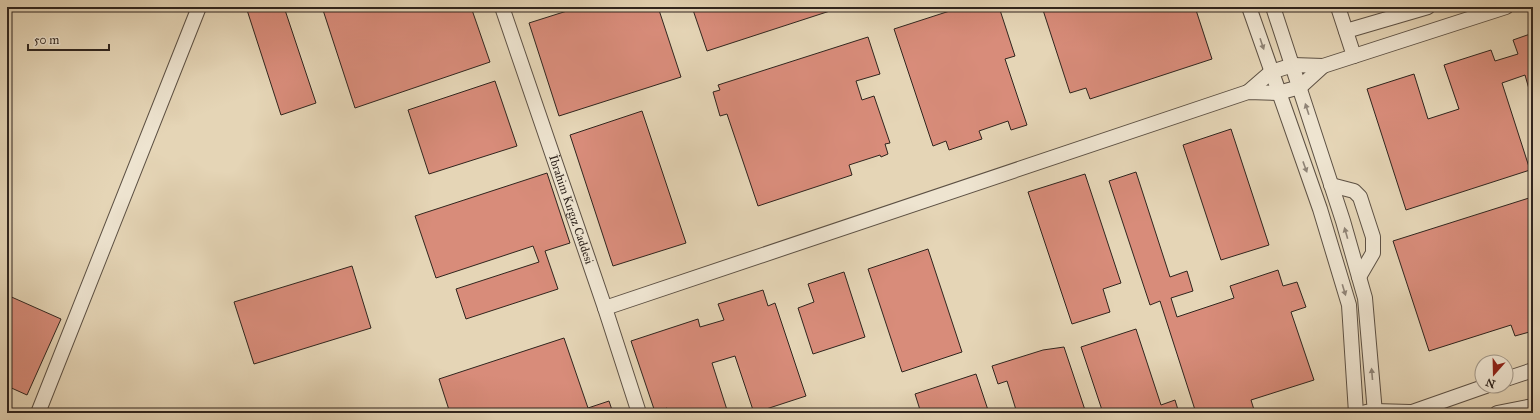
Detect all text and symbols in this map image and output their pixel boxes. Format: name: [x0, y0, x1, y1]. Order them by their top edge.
scale bar: [28, 26, 109, 52]
text: 50 m: [34, 33, 59, 47]
one-way arrow: [1259, 38, 1265, 50]
one-way arrow: [1304, 103, 1310, 115]
street label: İbrahim Kırgız Caddesi: [546, 153, 597, 267]
one-way arrow: [1302, 161, 1308, 173]
one-way arrow: [1343, 227, 1349, 239]
one-way arrow: [1341, 285, 1347, 297]
north arrow: [1474, 354, 1514, 394]
one-way arrow: [1368, 368, 1375, 380]
text: N: [1484, 375, 1497, 391]

